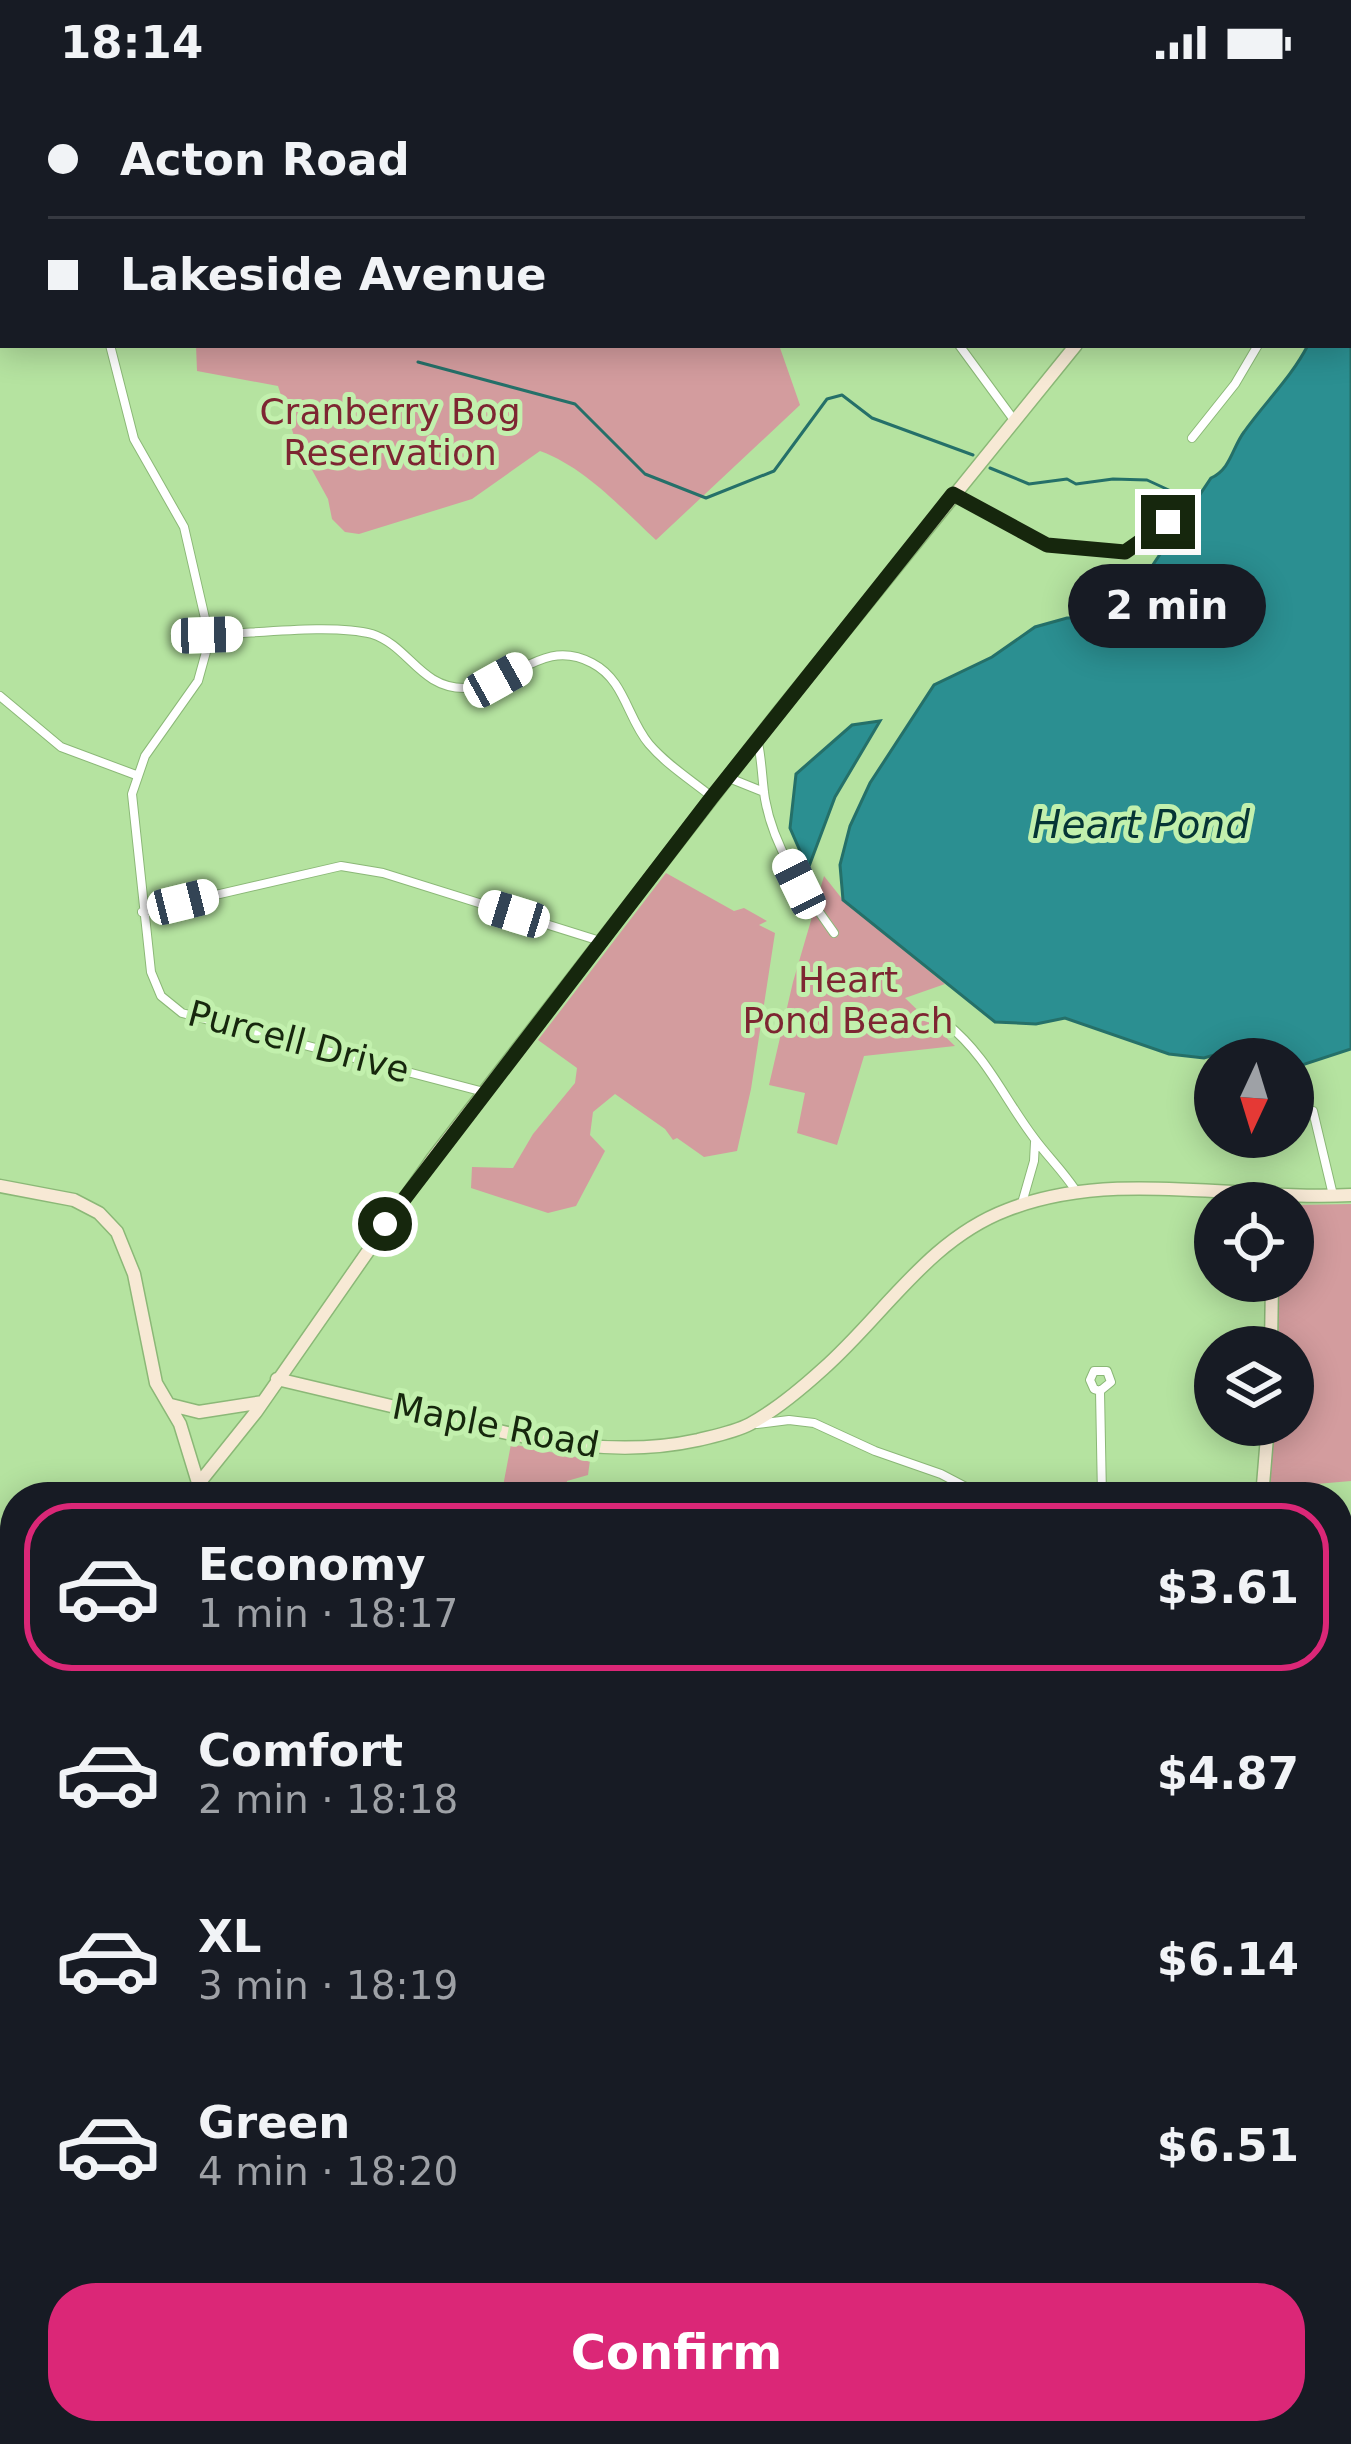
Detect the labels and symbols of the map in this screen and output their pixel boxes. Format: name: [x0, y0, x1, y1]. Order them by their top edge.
park label: Cranberry Bog Reservation: [259, 391, 521, 473]
route end: [1141, 495, 1195, 549]
callout: 2 min: [1069, 564, 1267, 648]
car: [170, 616, 244, 654]
car: [458, 647, 538, 713]
water label: Heart Pond: [1032, 802, 1250, 847]
car: [767, 844, 831, 924]
car: [144, 876, 222, 928]
car: [474, 886, 554, 942]
park label: Heart Pond Beach: [742, 959, 954, 1041]
street label: Purcell Drive: [184, 992, 414, 1091]
north arrow: [1194, 1038, 1314, 1158]
route start: [358, 1197, 412, 1251]
street label: Maple Road: [389, 1385, 603, 1466]

